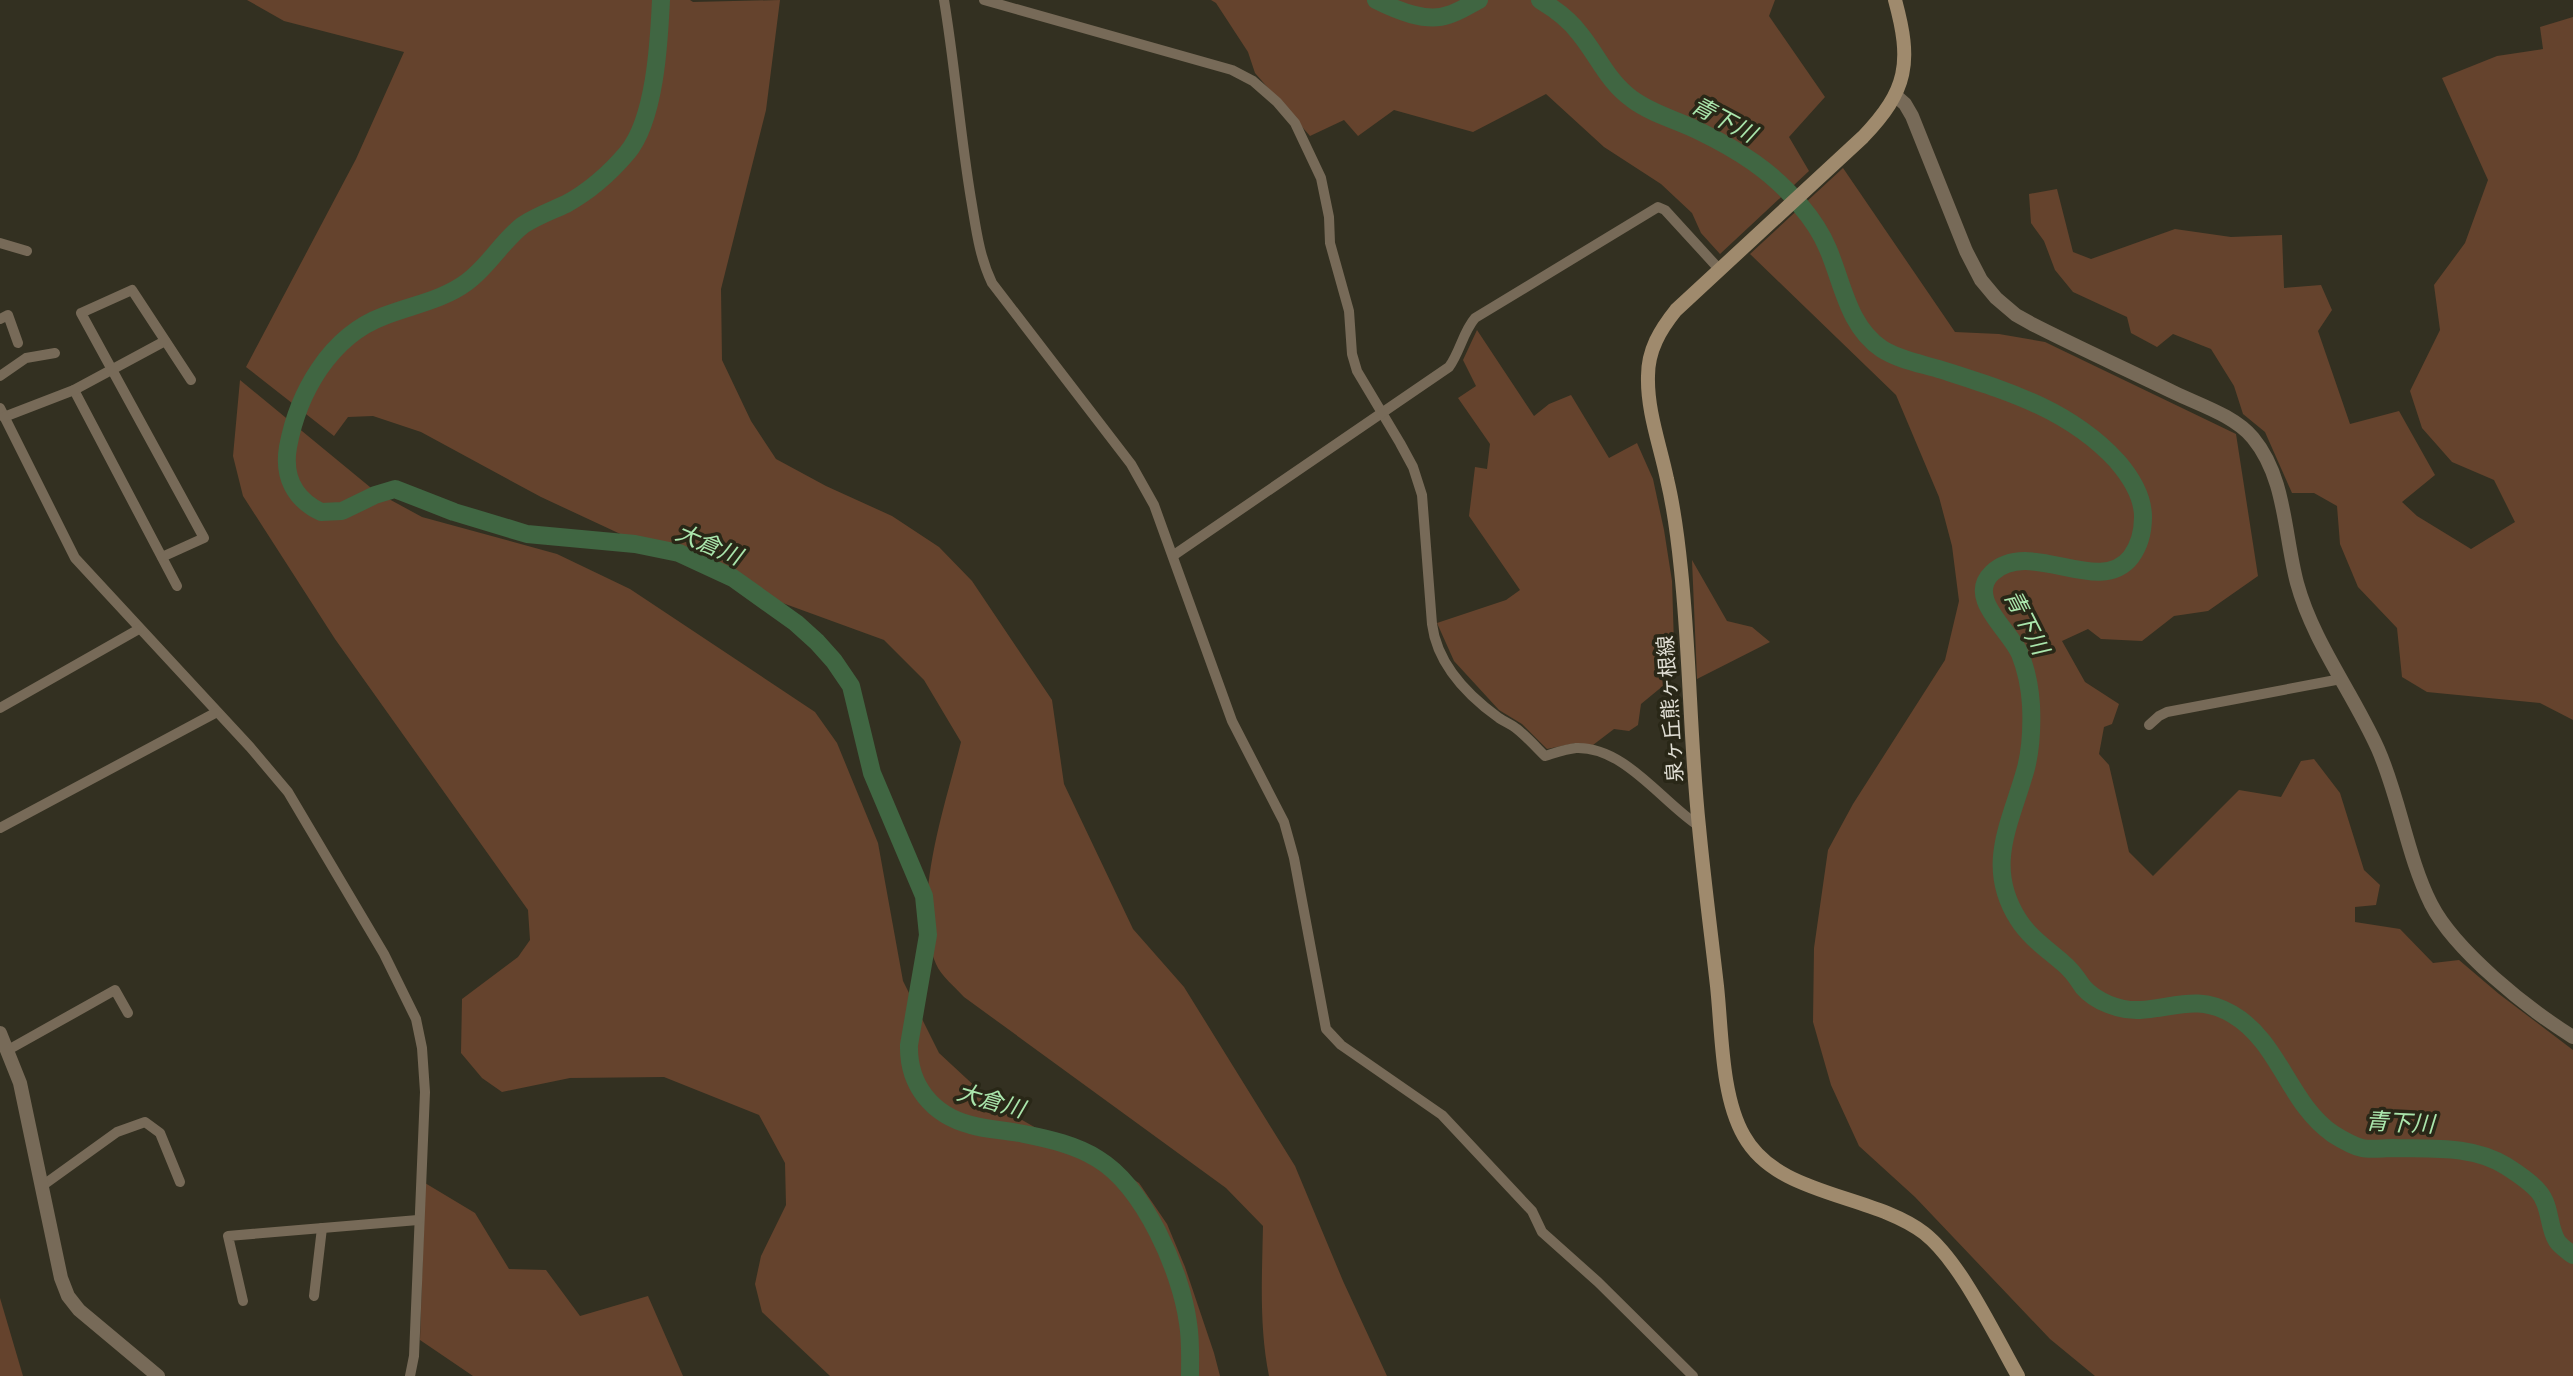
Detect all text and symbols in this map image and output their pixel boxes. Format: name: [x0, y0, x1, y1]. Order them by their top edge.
water label: 青下川: [1687, 90, 1764, 149]
water label: 大倉川: [672, 517, 749, 572]
water label: 青下川: [1998, 585, 2057, 662]
street label: 泉ヶ丘熊ヶ根線: [1651, 635, 1689, 783]
water label: 大倉川: [954, 1077, 1031, 1124]
water label: 青下川: [2365, 1106, 2438, 1138]

